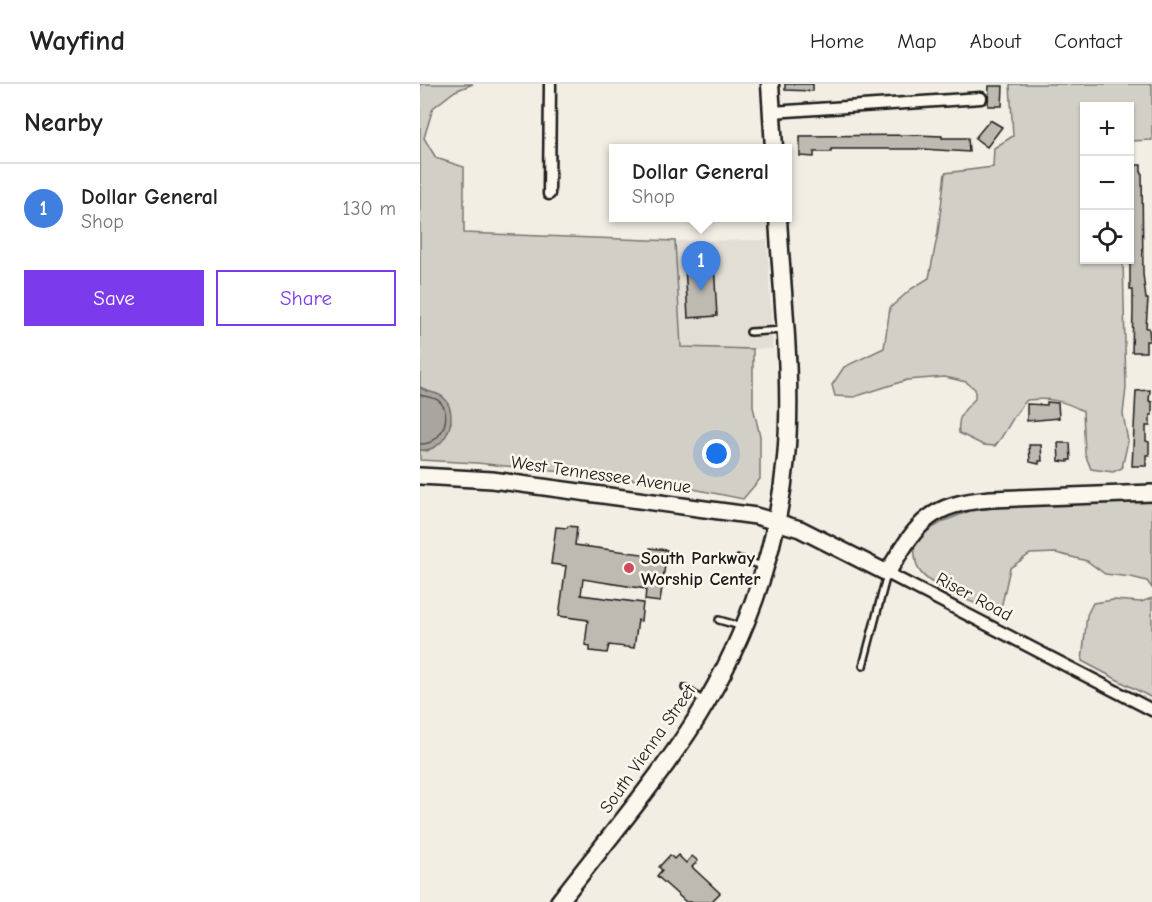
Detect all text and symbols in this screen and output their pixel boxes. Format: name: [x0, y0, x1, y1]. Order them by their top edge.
text: Wayfind: [30, 25, 125, 57]
text: Home: [810, 29, 864, 53]
text: Map: [897, 29, 937, 53]
text: About: [970, 29, 1021, 53]
text: Contact: [1054, 29, 1122, 53]
map controls: [1080, 102, 1134, 264]
button: +: [1080, 102, 1134, 156]
text: Nearby: [24, 108, 103, 138]
popup: [609, 144, 792, 222]
button: −: [1080, 156, 1134, 210]
text: Dollar General: [632, 159, 769, 185]
text: Dollar General: [81, 184, 218, 210]
text: Shop: [632, 185, 675, 208]
text: 1: [40, 197, 47, 220]
text: 130 m: [343, 197, 396, 220]
text: Shop: [81, 210, 124, 233]
button: locate: [1080, 210, 1134, 264]
pin: 1: [682, 242, 720, 291]
button: Save: [24, 270, 204, 326]
button: Share: [216, 270, 396, 326]
your location: [702, 439, 731, 468]
street label: West Tennessee Avenue: [510, 452, 692, 498]
place label: South Parkway Worship Center: [641, 548, 761, 590]
marker: South Parkway Worship Center: [622, 561, 636, 575]
street label: Riser Road: [932, 568, 1016, 626]
street label: South Vienna Street: [596, 680, 701, 817]

